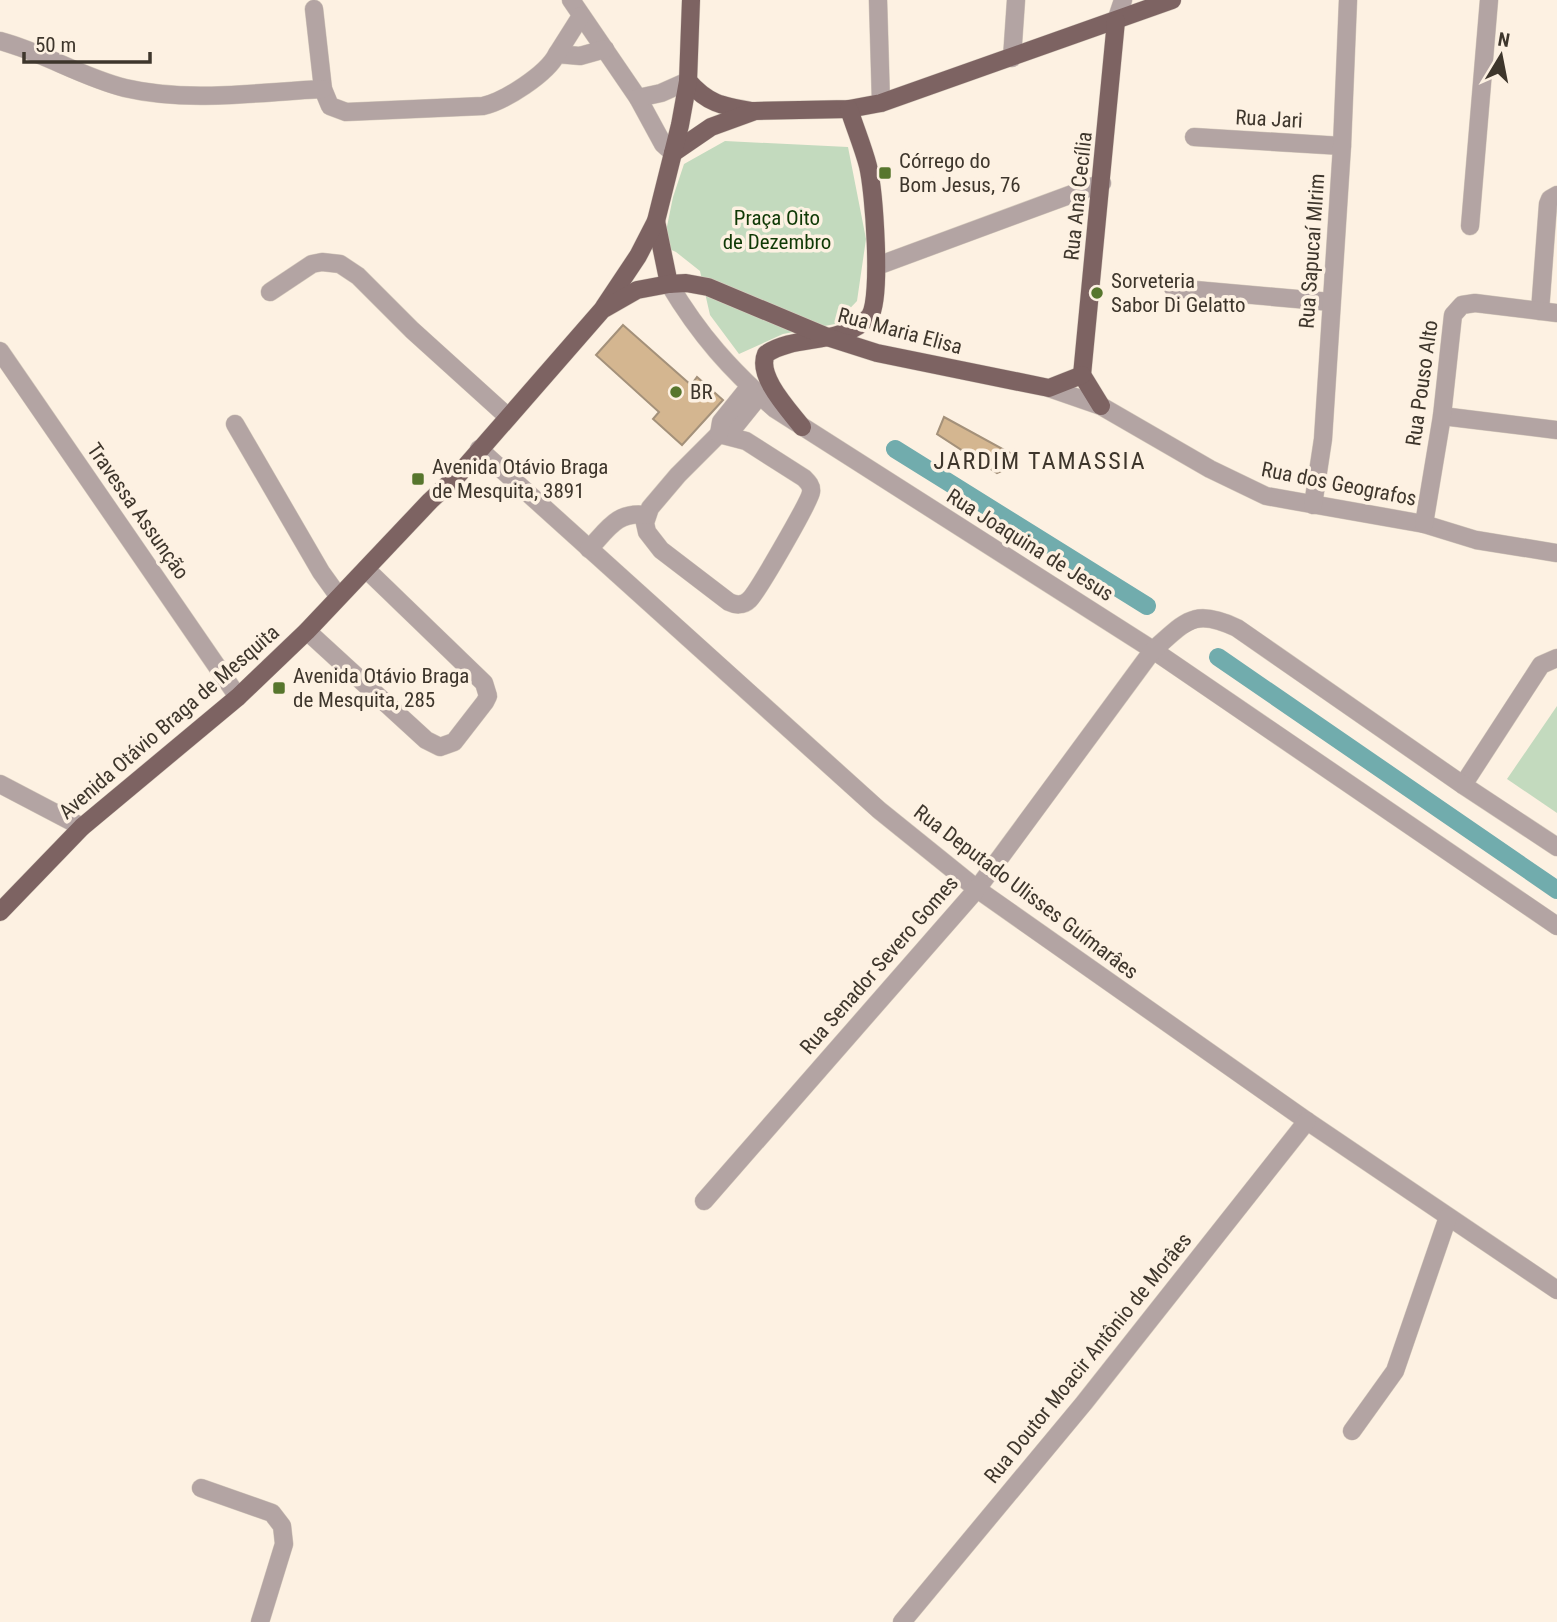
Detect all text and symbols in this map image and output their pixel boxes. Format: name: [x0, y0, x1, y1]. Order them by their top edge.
scale bar: [24, 21, 150, 65]
north arrow: [1466, 21, 1536, 91]
text: N: [1496, 27, 1512, 52]
text: 50 m: [35, 33, 76, 57]
street label: Rua Jari: [1235, 105, 1303, 133]
street label: Rua Ana Cecília: [1059, 130, 1097, 262]
place label: Córrego do Bom Jesus, 76: [899, 149, 1021, 197]
marker: Córrego do Bom Jesus, 76: [877, 165, 893, 181]
street label: Rua Sapucaí MIrim: [1295, 173, 1329, 329]
park label: Praça Oito de Dezembro: [723, 206, 831, 254]
place label: Sorveteria Sabor Di Gelatto: [1111, 269, 1246, 317]
marker: Sorveteria Sabor Di Gelatto: [1089, 285, 1105, 301]
street label: Rua Maria Elisa: [835, 303, 965, 359]
street label: Rua Pouso Alto: [1401, 319, 1443, 447]
place label: BR: [690, 380, 713, 404]
marker: BR: [668, 384, 684, 400]
street label: Travessa Assunção: [82, 438, 194, 584]
district label: JARDIM TAMASSIA: [933, 447, 1147, 475]
place label: Avenida Otávio Braga de Mesquita, 3891: [432, 455, 608, 503]
street label: Rua dos Geografos: [1259, 457, 1419, 511]
marker: Avenida Otávio Braga de Mesquita, 3891: [410, 471, 426, 487]
street label: Rua Joaquina de Jesus: [942, 484, 1118, 606]
street label: Avenida Otávio Braga de Mesquita: [54, 620, 284, 824]
place label: Avenida Otávio Braga de Mesquita, 285: [293, 664, 469, 712]
marker: Avenida Otávio Braga de Mesquita, 285: [271, 680, 287, 696]
street label: Rua Deputado Ulisses Guímarâes: [909, 800, 1143, 984]
street label: Rua Senador Severo Gomes: [795, 871, 963, 1059]
street label: Rua Doutor Moacir Antônio de Morâes: [980, 1228, 1196, 1488]

